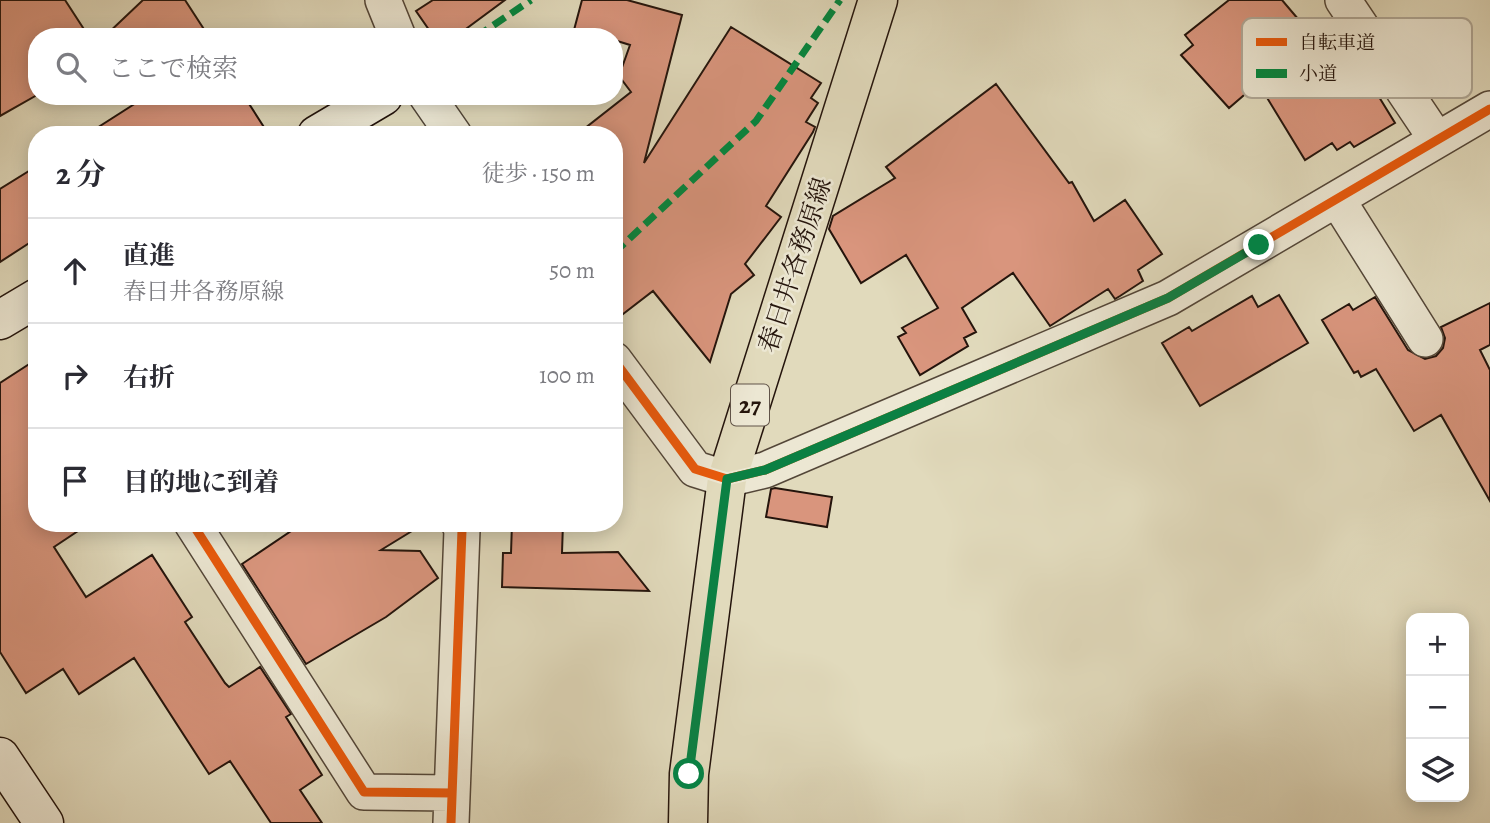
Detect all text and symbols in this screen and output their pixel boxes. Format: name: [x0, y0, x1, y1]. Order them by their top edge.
legend: [1242, 18, 1472, 98]
search box: [28, 28, 623, 105]
text: 自転車道: [1299, 30, 1375, 56]
icon: search: [52, 48, 90, 86]
text: ここで検索: [108, 51, 238, 86]
text: 小道: [1299, 61, 1337, 87]
text: 2 分: [56, 154, 106, 194]
text: 徒歩 · 150 m: [482, 158, 595, 189]
street label: 春日井各務原線: [750, 173, 840, 357]
route end: [1243, 229, 1274, 260]
text: 直進: [123, 238, 175, 273]
icon: ahead: [56, 252, 94, 290]
text: 50 m: [549, 255, 595, 286]
text: 春日井各務原線: [123, 276, 284, 307]
icon: right: [56, 357, 94, 395]
text: 右折: [123, 360, 175, 395]
text: 100 m: [539, 360, 595, 391]
road number: 27: [731, 384, 769, 426]
icon: arrive: [56, 462, 94, 500]
text: 目的地に到着: [123, 465, 279, 500]
map controls: [1406, 613, 1469, 802]
button: +: [1406, 613, 1469, 676]
button: −: [1406, 676, 1469, 739]
button: layers: [1406, 739, 1469, 802]
route start: [673, 758, 704, 789]

